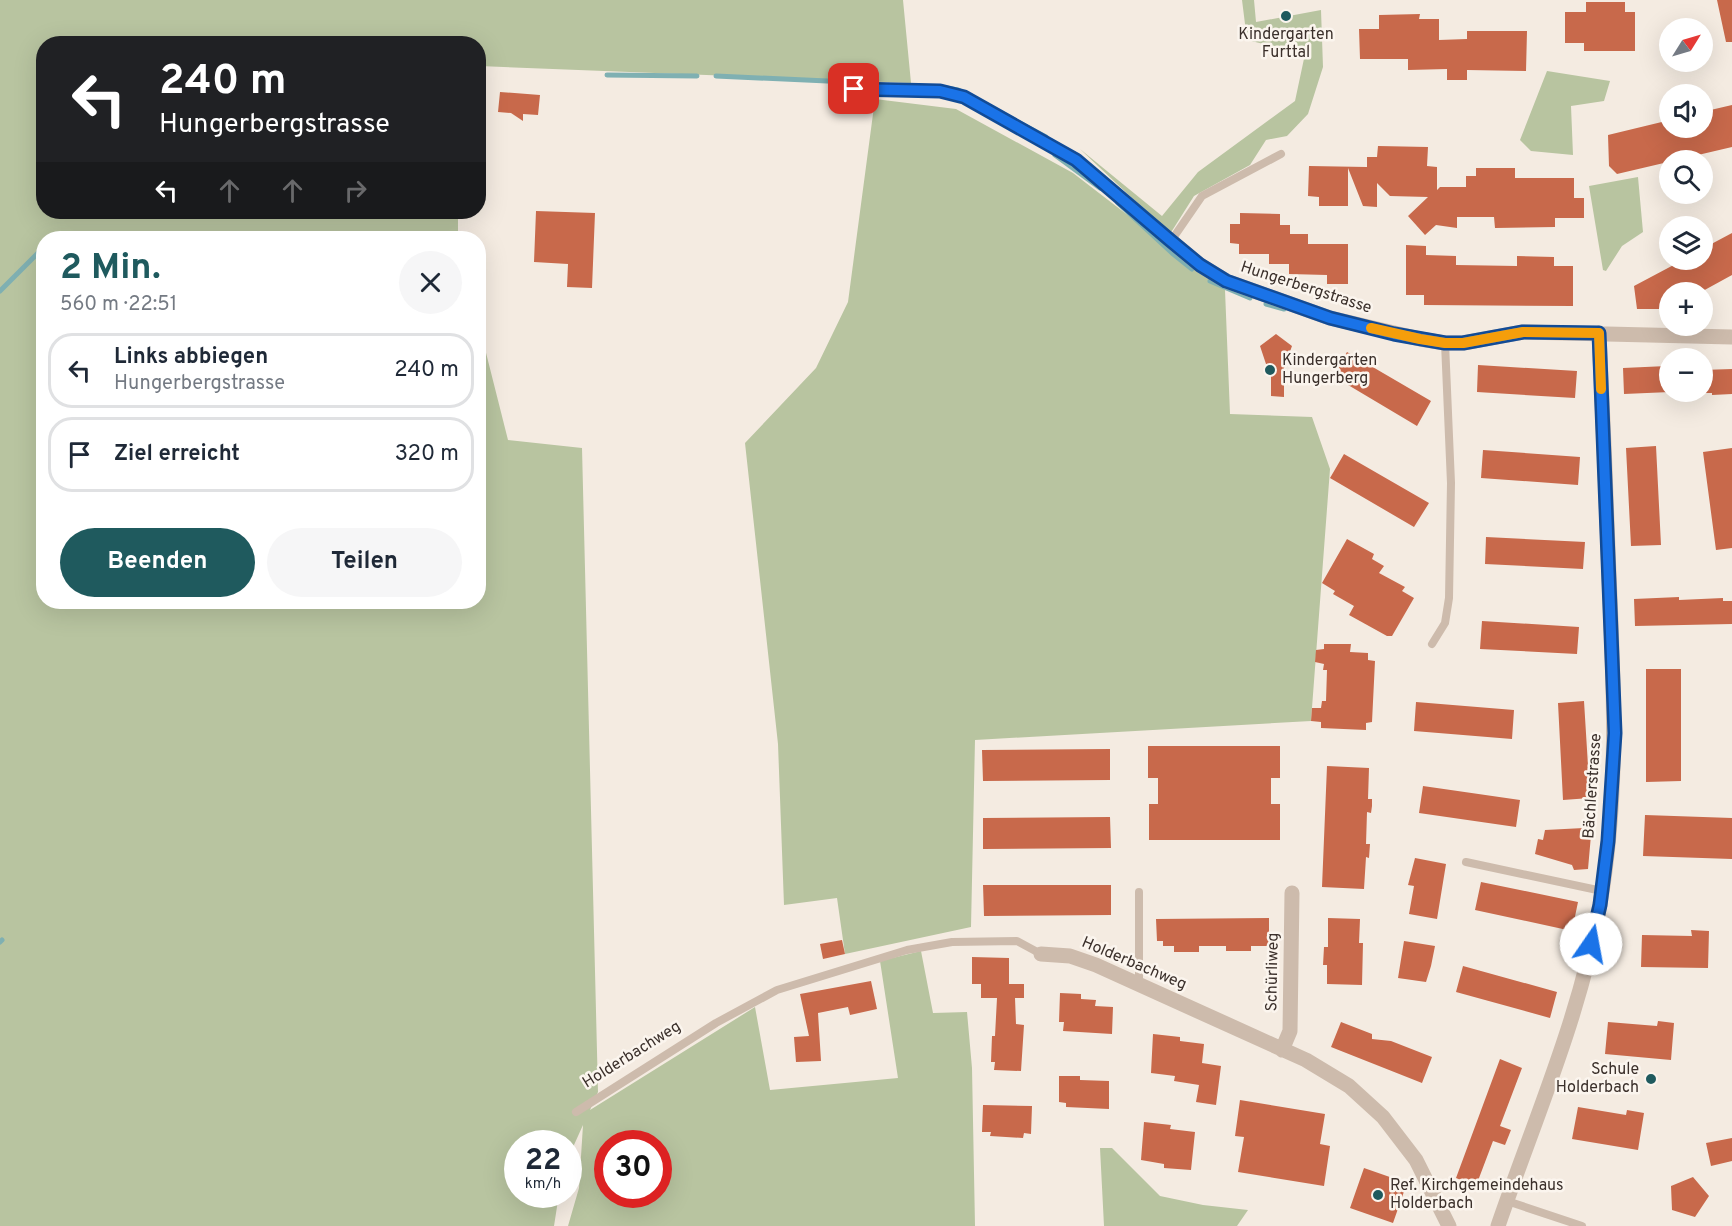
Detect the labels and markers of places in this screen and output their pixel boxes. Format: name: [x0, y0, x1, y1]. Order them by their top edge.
marker: Kindergarten Furttal: [1279, 9, 1293, 23]
place label: Kindergarten Furttal: [1238, 25, 1334, 63]
pin: [828, 63, 879, 114]
place label: Kindergarten Hungerberg: [1282, 351, 1377, 389]
marker: Kindergarten Hungerberg: [1263, 363, 1277, 377]
place label: Schule Holderbach: [1556, 1060, 1639, 1098]
marker: Schule Holderbach: [1644, 1072, 1658, 1086]
place label: Ref. Kirchgemeindehaus Holderbach: [1390, 1176, 1564, 1214]
marker: Ref. Kirchgemeindehaus Holderbach: [1371, 1188, 1385, 1202]

